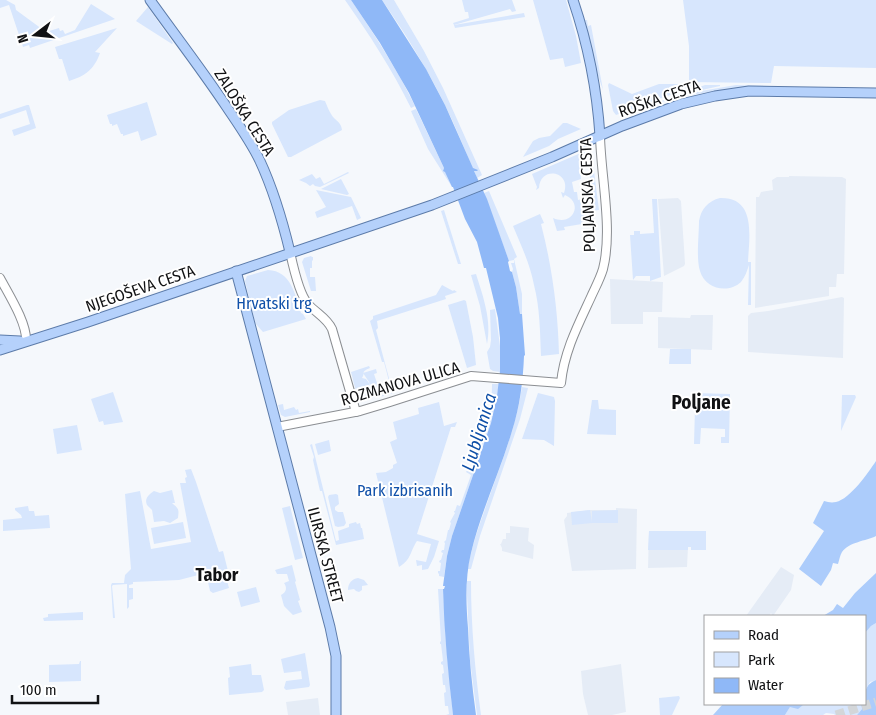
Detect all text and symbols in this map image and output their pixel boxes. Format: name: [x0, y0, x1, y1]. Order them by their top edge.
north arrow: [10, 10, 60, 60]
text: N: [14, 32, 32, 45]
street label: ZALOŠKA CESTA: [210, 65, 280, 160]
street label: ROŠKA CESTA: [615, 74, 703, 121]
street label: POLJANSKA CESTA: [576, 137, 599, 252]
street label: NJEGOŠEVA CESTA: [83, 260, 198, 316]
park label: Hrvatski trg: [236, 294, 312, 313]
street label: ROZMANOVA ULICA: [339, 357, 462, 409]
water label: Ljubljanica: [457, 390, 501, 474]
district label: Poljane: [671, 391, 731, 414]
park label: Park izbrisanih: [357, 481, 453, 500]
street label: ILIRSKA STREET: [304, 505, 348, 606]
district label: Tabor: [196, 564, 239, 586]
legend: [704, 615, 866, 705]
text: Road: [748, 626, 779, 644]
text: Park: [748, 651, 775, 669]
scale bar: [12, 672, 99, 704]
text: Water: [748, 676, 784, 694]
text: 100 m: [20, 681, 57, 699]

